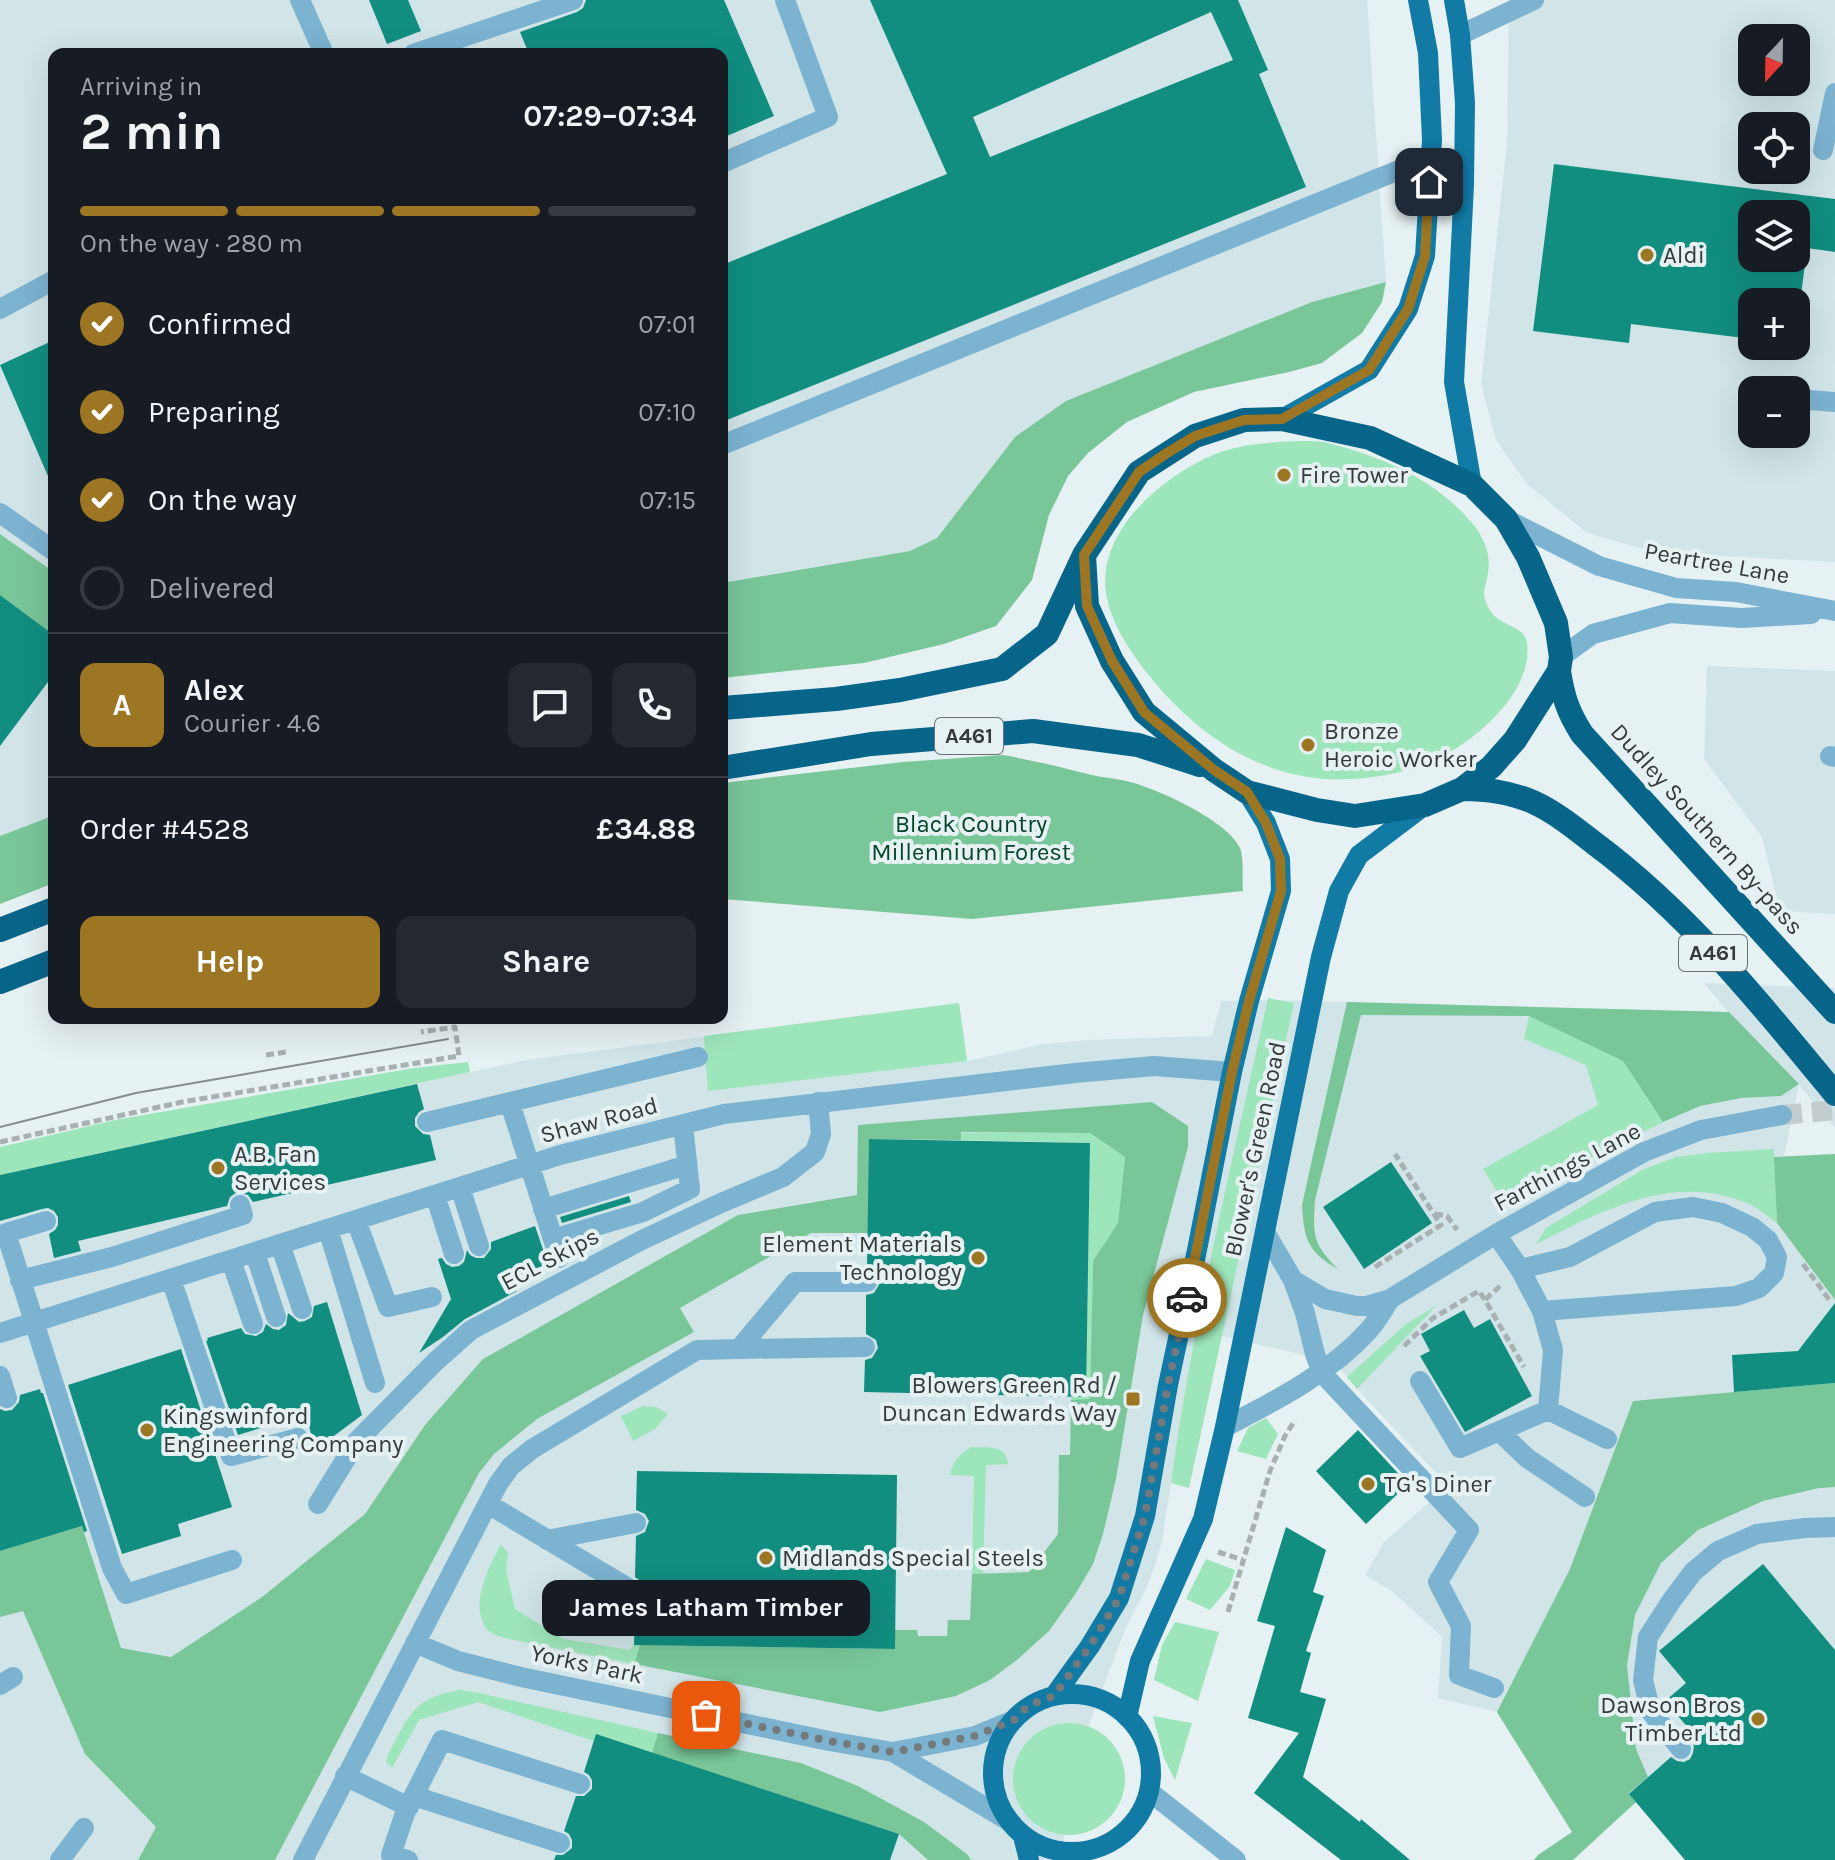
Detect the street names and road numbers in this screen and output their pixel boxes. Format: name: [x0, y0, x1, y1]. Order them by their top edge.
street label: Peartree Lane: [1642, 536, 1792, 590]
road number: A461: [935, 718, 1003, 754]
street label: Dudley Southern By-pass: [1605, 718, 1809, 940]
road number: A461: [1679, 935, 1747, 971]
street label: Blower's Green Road: [1219, 1039, 1291, 1259]
street label: Shaw Road: [537, 1091, 661, 1149]
street label: Farthings Lane: [1489, 1117, 1645, 1217]
street label: ECL Skips: [496, 1222, 604, 1296]
street label: Yorks Park: [528, 1638, 646, 1690]

